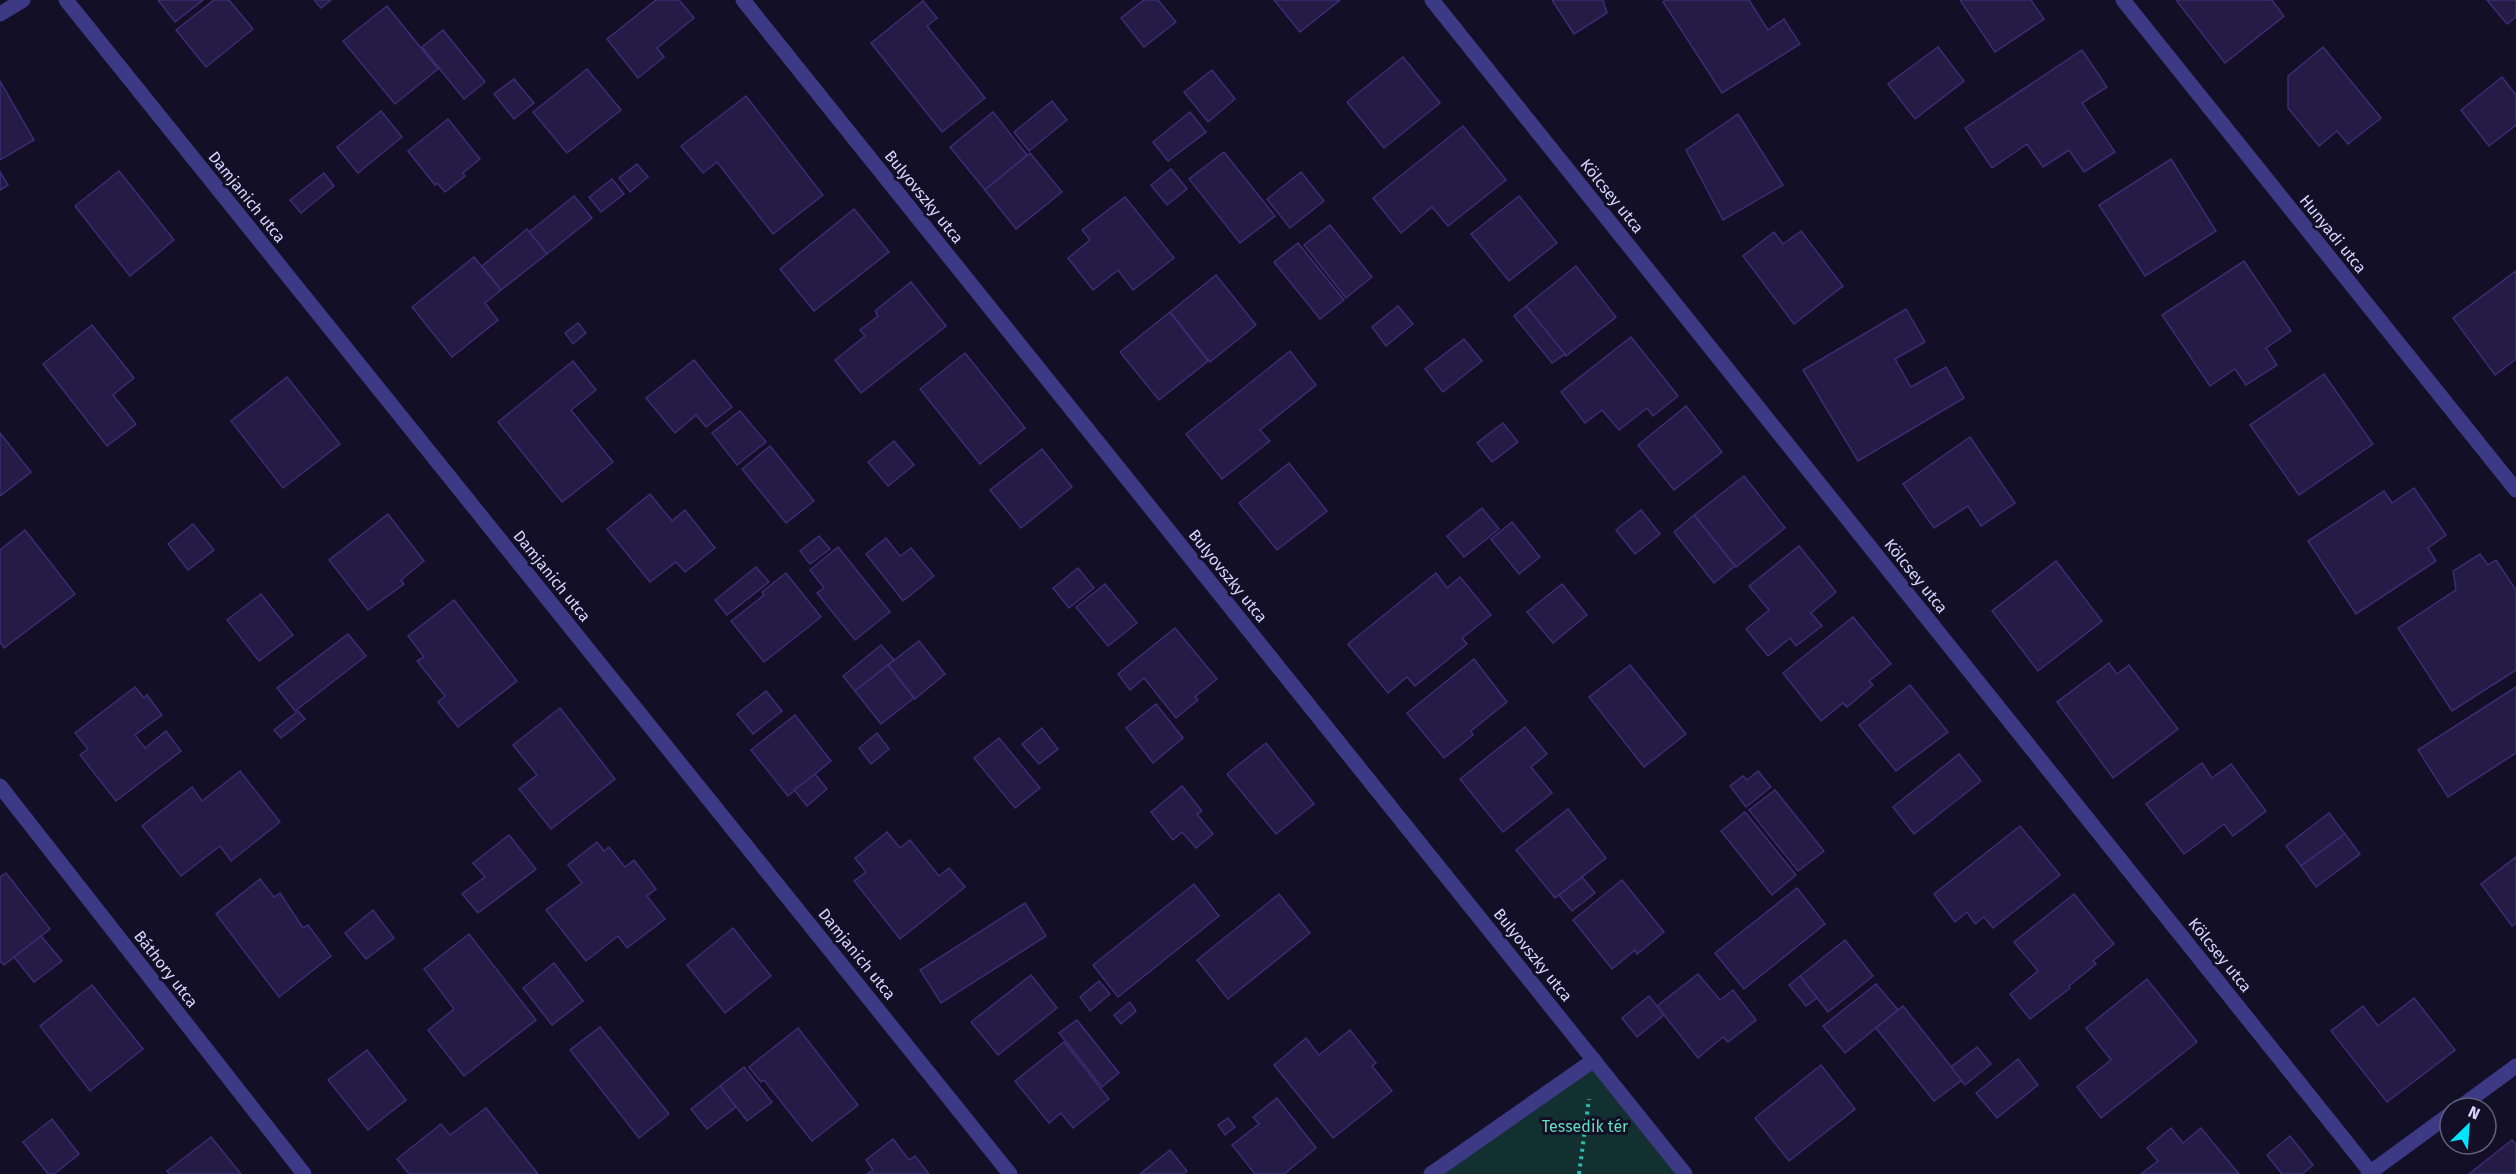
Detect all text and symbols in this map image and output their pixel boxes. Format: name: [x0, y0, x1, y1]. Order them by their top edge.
street label: Bulyovszky utca: [881, 147, 967, 247]
street label: Damjanich utca: [204, 148, 290, 246]
street label: Kölcsey utca: [1576, 155, 1648, 237]
street label: Hunyadi utca: [2296, 191, 2370, 277]
street label: Bulyovszky utca: [1185, 526, 1271, 626]
street label: Damjanich utca: [509, 527, 595, 625]
street label: Kölcsey utca: [1880, 535, 1952, 617]
street label: Damjanich utca: [814, 905, 900, 1003]
street label: Bulyovszky utca: [1490, 905, 1576, 1005]
street label: Kölcsey utca: [2184, 914, 2256, 996]
street label: Báthory utca: [130, 927, 202, 1011]
north arrow: [2438, 1096, 2498, 1156]
text: N: [2465, 1102, 2483, 1124]
park label: Tessedik tér: [1542, 1117, 1629, 1136]

